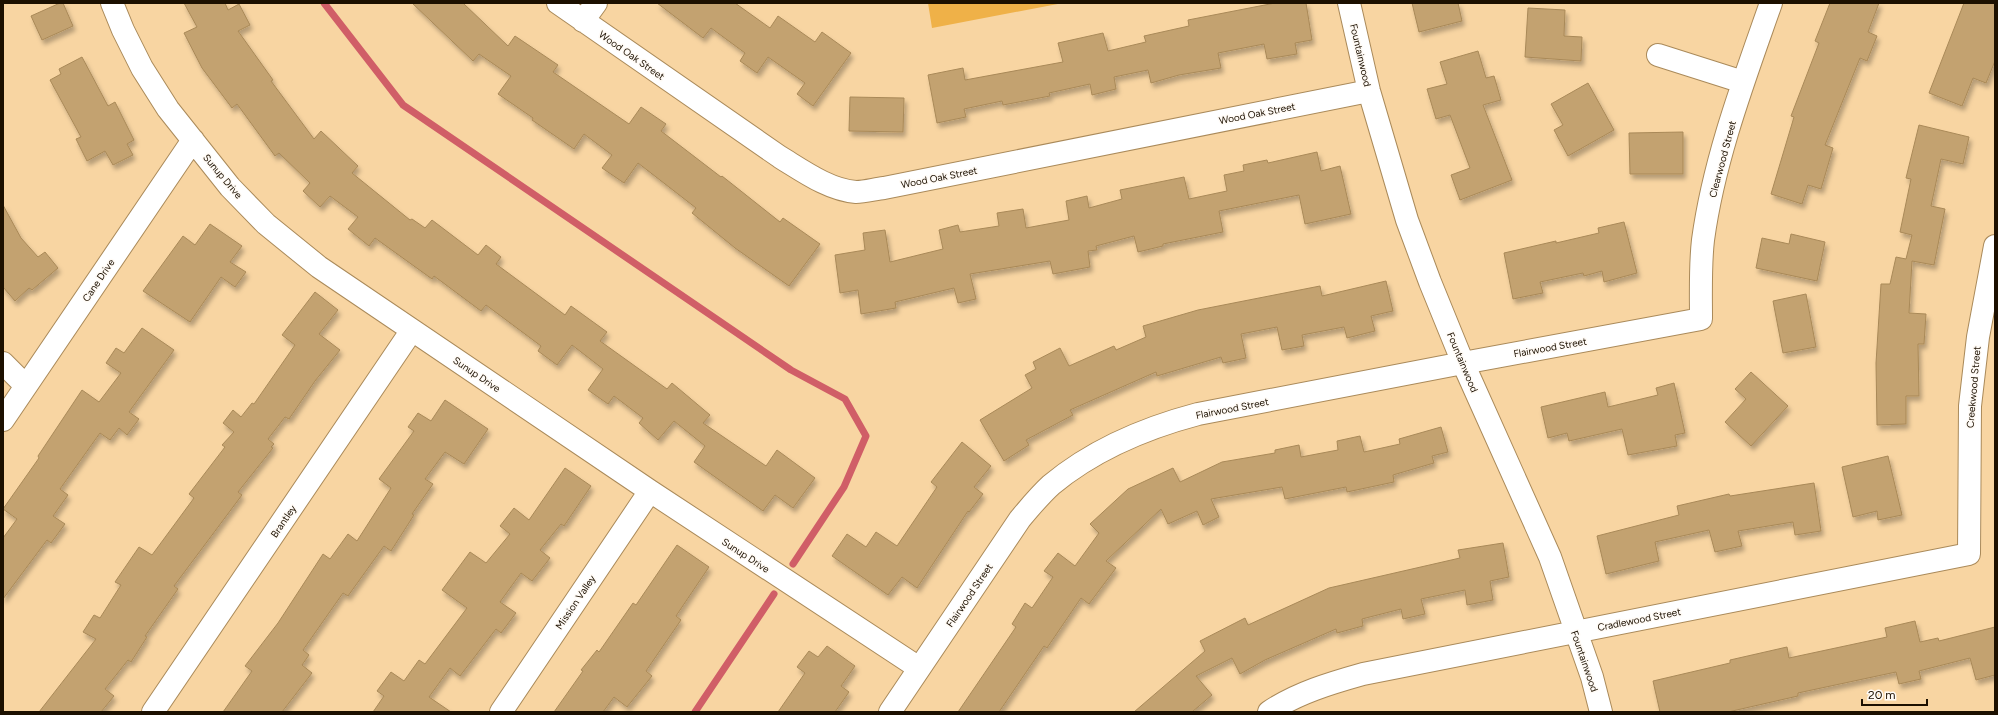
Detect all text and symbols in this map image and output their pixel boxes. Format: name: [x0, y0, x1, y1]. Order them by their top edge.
street label: Fountainwood: [1347, 22, 1374, 88]
street label: Wood Oak Street: [596, 28, 667, 83]
street label: Wood Oak Street: [1218, 100, 1296, 127]
street label: Clearwood Street: [1706, 119, 1739, 199]
street label: Sunup Drive: [200, 151, 245, 202]
street label: Wood Oak Street: [900, 164, 978, 191]
street label: Cane Drive: [79, 256, 118, 304]
street label: Fountainwood: [1444, 330, 1481, 394]
street label: Flairwood Street: [1512, 335, 1588, 360]
street label: Creekwood Street: [1963, 345, 1984, 428]
street label: Sunup Drive: [451, 354, 503, 395]
street label: Flairwood Street: [1194, 395, 1270, 422]
street label: Brantley: [268, 502, 299, 540]
street label: Sunup Drive: [719, 535, 773, 576]
street label: Flairwood Street: [943, 561, 996, 630]
street label: Mission Valley: [552, 572, 599, 632]
street label: Cradlewood Street: [1596, 605, 1682, 634]
street label: Fountainwood: [1568, 629, 1601, 694]
scale bar: [1862, 681, 1927, 707]
text: 20 m: [1868, 688, 1896, 702]

